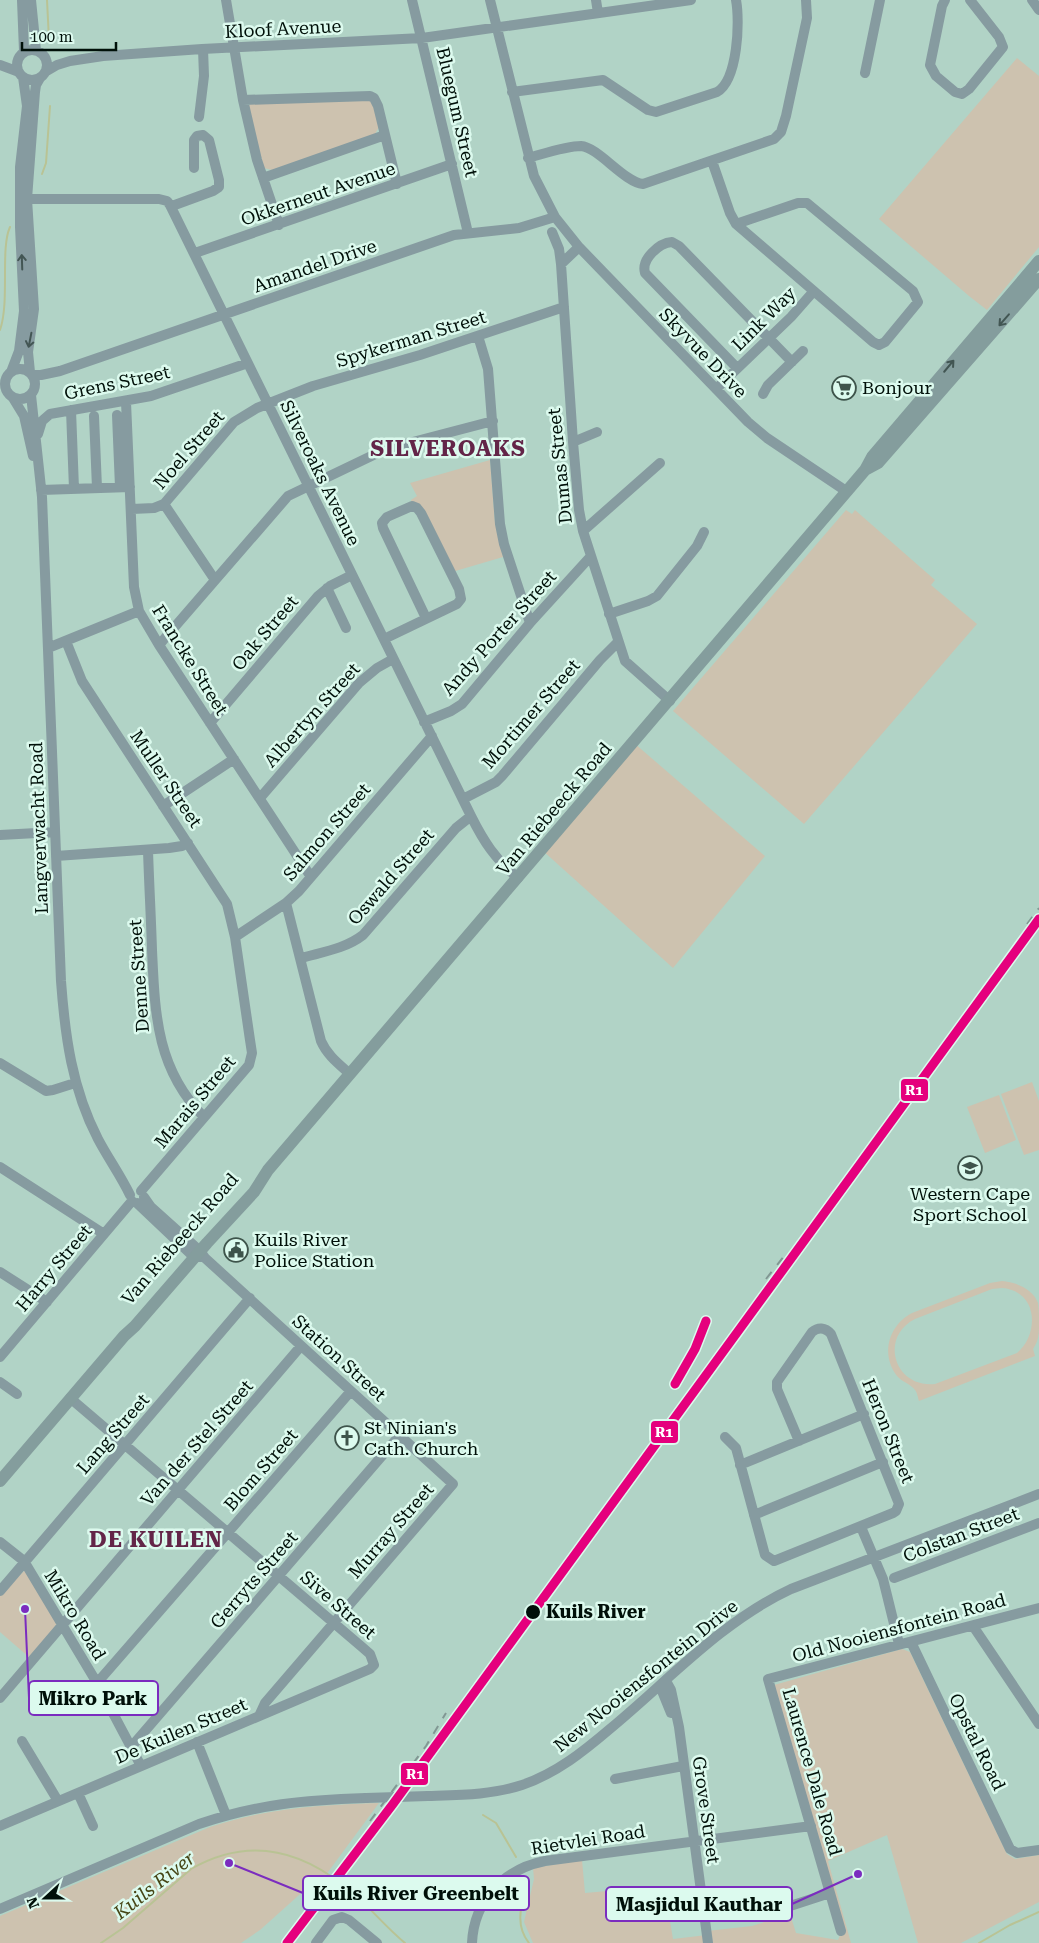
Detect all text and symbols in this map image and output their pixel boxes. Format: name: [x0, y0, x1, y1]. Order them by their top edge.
street label: Kloof Avenue: [224, 15, 342, 42]
scale bar: [22, 20, 116, 52]
text: 100 m: [30, 28, 73, 46]
street label: Bluegum Street: [432, 45, 483, 179]
street label: Okkerneut Avenue: [238, 157, 398, 230]
street label: Amandel Drive: [251, 235, 379, 296]
one-way arrow: [17, 255, 26, 271]
street label: Link Way: [727, 282, 800, 355]
street label: Skyvue Drive: [655, 303, 752, 402]
street label: Spykerman Street: [333, 306, 488, 371]
one-way arrow: [998, 314, 1009, 327]
one-way arrow: [25, 332, 34, 348]
one-way arrow: [944, 359, 955, 372]
street label: Grens Street: [62, 361, 172, 404]
supermarket icon: Bonjour: [831, 375, 857, 401]
place label: Bonjour: [862, 377, 932, 398]
street label: Silveroaks Avenue: [276, 397, 365, 549]
street label: Noel Street: [149, 406, 228, 493]
street label: Dumas Street: [543, 407, 576, 525]
district label: SILVEROAKS: [370, 436, 526, 461]
street label: Andy Porter Street: [437, 566, 560, 699]
street label: Oak Street: [227, 591, 302, 675]
street label: Francke Street: [148, 601, 233, 719]
street label: Mortimer Street: [477, 654, 584, 773]
street label: Albertyn Street: [259, 658, 364, 771]
street label: Muller Street: [126, 726, 207, 832]
street label: Van Riebeeck Road: [492, 738, 616, 879]
street label: Langverwacht Road: [25, 741, 52, 914]
street label: Salmon Street: [279, 779, 375, 885]
street label: Oswald Street: [343, 824, 438, 929]
street label: Denne Street: [124, 919, 153, 1033]
street label: Marais Street: [150, 1051, 240, 1152]
line badge: R1: [900, 1078, 929, 1102]
text: R1: [905, 1082, 923, 1098]
school or university icon: Western Cape Sport School: [957, 1155, 983, 1181]
street label: Van Riebeeck Road: [117, 1168, 243, 1309]
place label: Western Cape Sport School: [910, 1183, 1030, 1225]
street label: Harry Street: [11, 1220, 96, 1315]
place label: Kuils River Police Station: [254, 1229, 375, 1271]
public building icon: Kuils River Police Station: [223, 1237, 249, 1263]
street label: Station Street: [288, 1310, 391, 1405]
street label: Van der Stel Street: [136, 1375, 257, 1510]
street label: Heron Street: [858, 1376, 919, 1486]
street label: Lang Street: [72, 1389, 153, 1478]
place label: St Ninian's Cath. Church: [364, 1417, 479, 1459]
line badge: R1: [650, 1420, 679, 1444]
street label: Blom Street: [219, 1424, 302, 1515]
text: R1: [655, 1424, 673, 1440]
church icon: St Ninian's Cath. Church: [334, 1425, 360, 1451]
street label: Murray Street: [344, 1479, 438, 1582]
street label: Colstan Street: [900, 1503, 1022, 1566]
district label: DE KUILEN: [89, 1527, 223, 1552]
street label: Gerryts Street: [206, 1527, 302, 1633]
street label: Mikro Road: [40, 1566, 111, 1664]
street label: Sive Street: [296, 1566, 381, 1643]
street label: Old Nooiensfontein Road: [790, 1589, 1008, 1666]
street label: New Nooiensfontein Drive: [550, 1595, 742, 1756]
place label: Kuils River: [546, 1601, 646, 1622]
marker: Kuils River: [524, 1603, 542, 1621]
callout: Mikro Park: [29, 1681, 158, 1715]
street label: Laurence Dale Road: [778, 1686, 847, 1859]
text: Mikro Park: [39, 1687, 147, 1710]
street label: Opstal Road: [945, 1690, 1010, 1794]
street label: De Kuilen Street: [112, 1693, 250, 1768]
street label: Grove Street: [689, 1755, 724, 1865]
line badge: R1: [400, 1762, 429, 1786]
text: R1: [406, 1766, 424, 1782]
street label: Rietvlei Road: [529, 1820, 647, 1859]
water label: Kuils River: [108, 1847, 199, 1925]
north arrow: [20, 1873, 70, 1923]
callout: Kuils River Greenbelt: [303, 1876, 529, 1910]
text: Kuils River Greenbelt: [313, 1882, 519, 1905]
callout: Masjidul Kauthar: [606, 1887, 792, 1921]
text: Masjidul Kauthar: [616, 1893, 783, 1916]
text: N: [23, 1895, 42, 1911]

